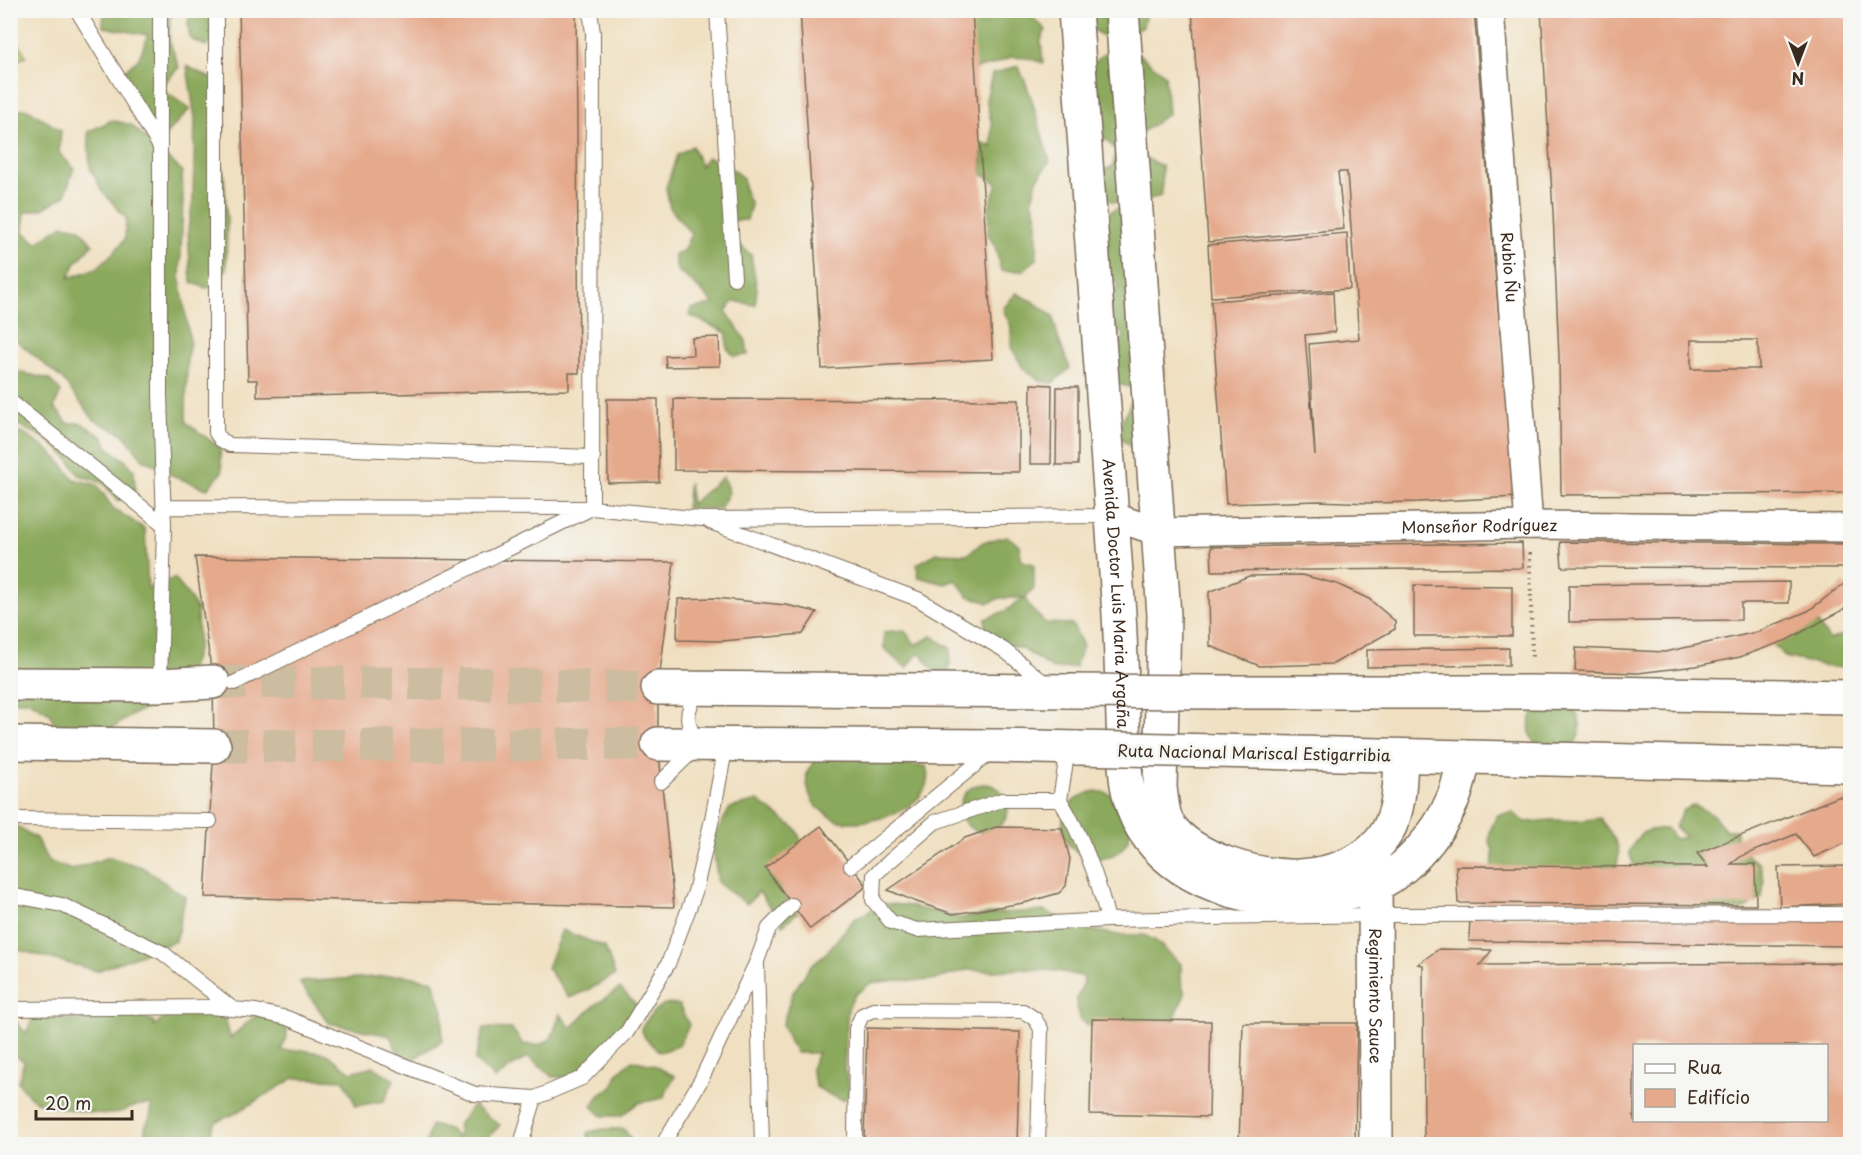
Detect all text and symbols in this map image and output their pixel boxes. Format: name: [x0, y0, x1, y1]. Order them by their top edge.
north arrow: [1768, 33, 1828, 93]
text: N: [1792, 67, 1804, 91]
street label: Rubio Ñu: [1496, 231, 1525, 303]
street label: Avenida Doctor Luis Maria Argaña: [1097, 458, 1136, 729]
street label: Monseñor Rodríguez: [1401, 512, 1558, 538]
street label: Ruta Nacional Mariscal Estigarribia: [1117, 738, 1391, 766]
street label: Regimiento Sauce: [1364, 928, 1389, 1064]
legend: [1633, 1044, 1828, 1122]
text: Rua: [1687, 1053, 1722, 1080]
scale bar: [36, 1083, 132, 1121]
text: Edifício: [1687, 1083, 1750, 1110]
text: 20 m: [45, 1089, 91, 1116]

